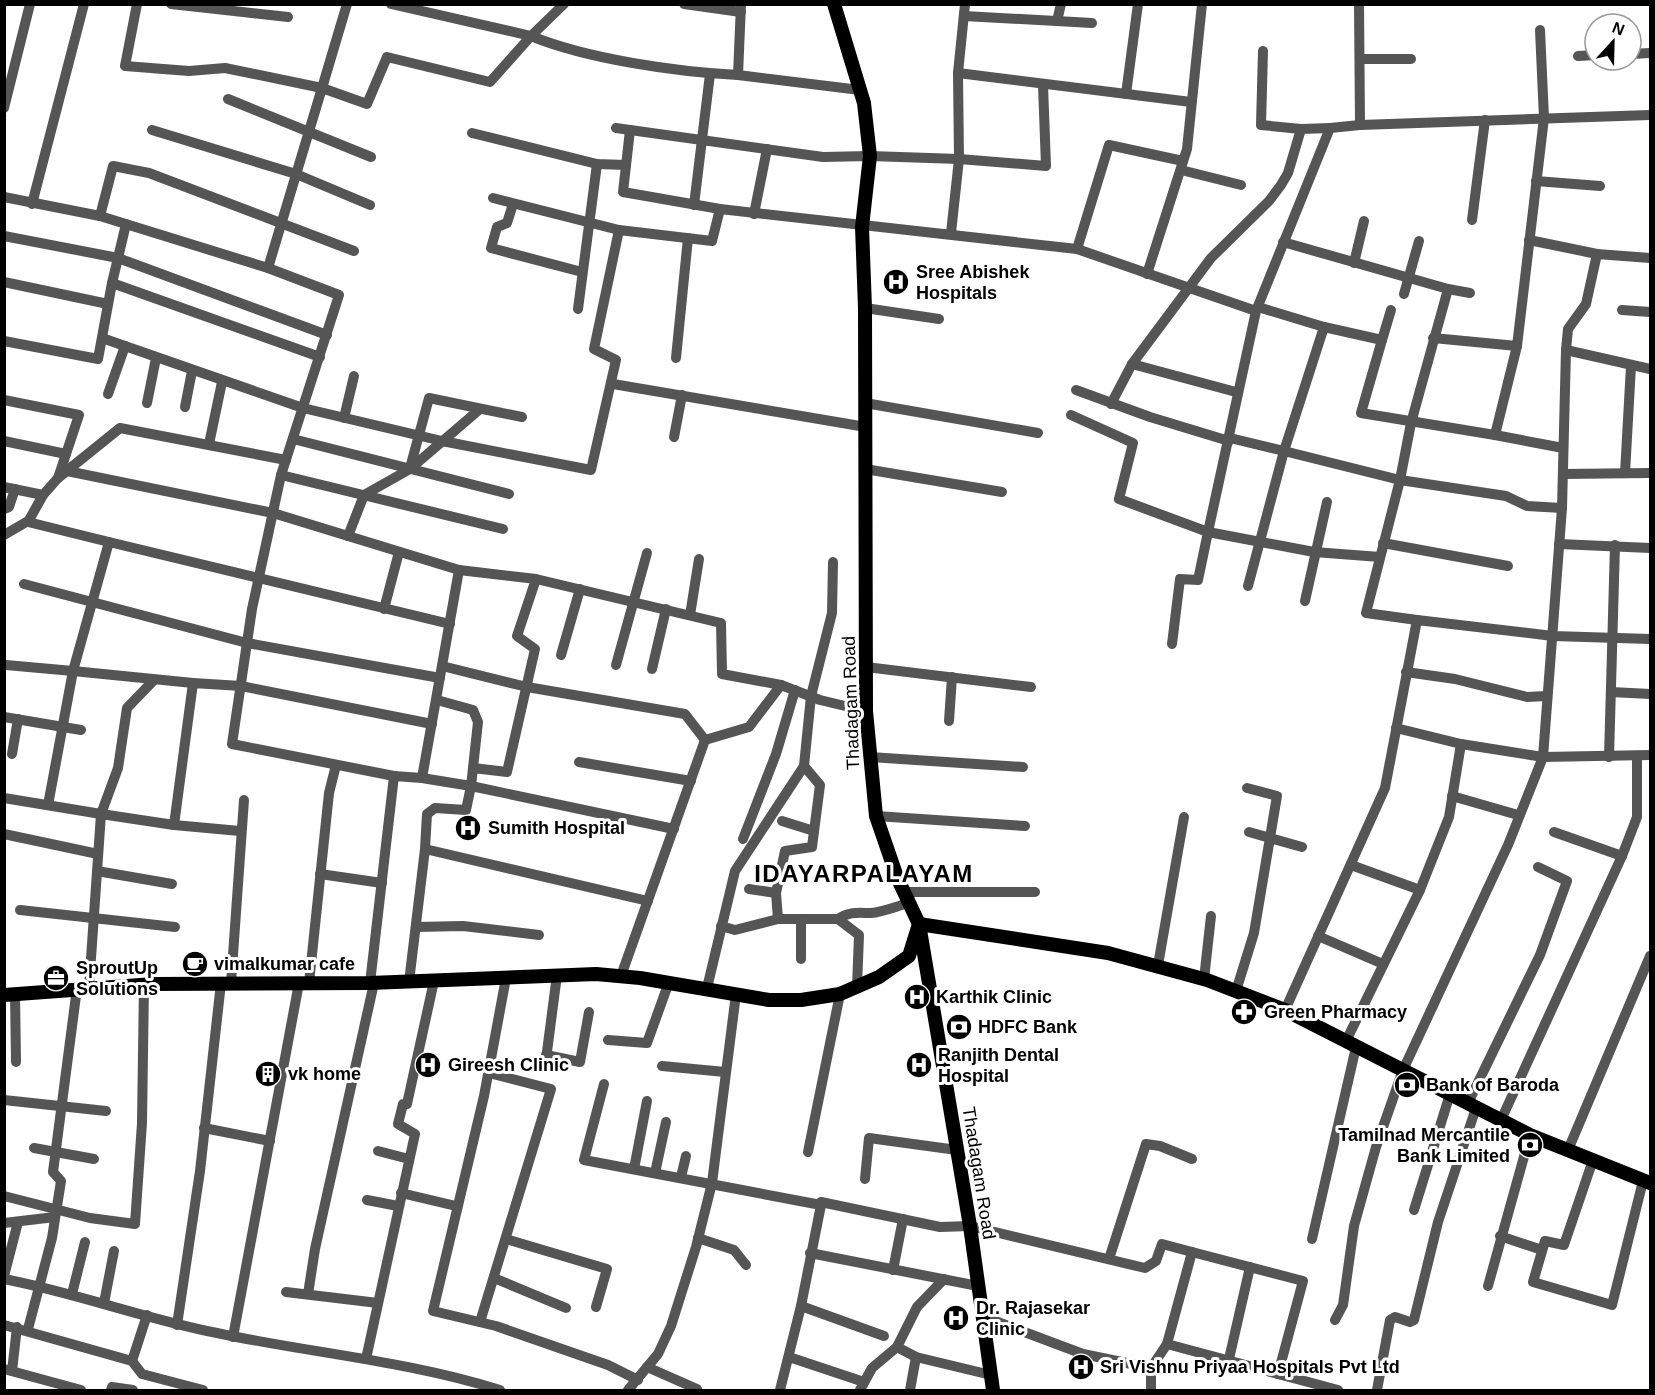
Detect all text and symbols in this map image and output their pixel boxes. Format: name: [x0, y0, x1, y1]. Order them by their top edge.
north arrow: [1583, 12, 1643, 72]
text: N: [1610, 19, 1627, 39]
place label: Sree Abishek Hospitals: [916, 262, 1030, 303]
hospital icon: Sree Abishek Hospitals: [881, 267, 911, 297]
street label: Thadagam Road: [839, 636, 863, 770]
hospital icon: Sumith Hospital: [453, 813, 483, 843]
place label: Sumith Hospital: [488, 818, 625, 838]
district label: IDAYARPALAYAM: [754, 860, 974, 887]
cafe icon: vimalkumar cafe: [180, 949, 210, 979]
place label: vimalkumar cafe: [214, 954, 355, 974]
place label: SproutUp Solutions: [76, 958, 158, 999]
office icon: SproutUp Solutions: [41, 963, 71, 993]
hospital icon: Karthik Clinic: [902, 982, 932, 1012]
place label: Karthik Clinic: [936, 987, 1052, 1007]
pharmacy icon: Green Pharmacy: [1229, 997, 1259, 1027]
place label: Green Pharmacy: [1264, 1002, 1407, 1022]
bank icon: HDFC Bank: [944, 1012, 974, 1042]
place label: HDFC Bank: [978, 1017, 1078, 1037]
place label: Ranjith Dental Hospital: [938, 1045, 1059, 1086]
hospital icon: Gireesh Clinic: [413, 1050, 443, 1080]
hospital icon: Ranjith Dental Hospital: [904, 1050, 934, 1080]
place label: Gireesh Clinic: [448, 1055, 569, 1075]
building icon: vk home: [253, 1059, 283, 1089]
place label: vk home: [288, 1064, 361, 1084]
bank icon: Bank of Baroda: [1392, 1070, 1422, 1100]
place label: Bank of Baroda: [1426, 1075, 1560, 1095]
street label: Thadagam Road: [959, 1105, 999, 1241]
place label: Tamilnad Mercantile Bank Limited: [1338, 1125, 1510, 1166]
bank icon: Tamilnad Mercantile Bank Limited: [1515, 1130, 1545, 1160]
place label: Dr. Rajasekar Clinic: [976, 1298, 1090, 1339]
hospital icon: Dr. Rajasekar Clinic: [941, 1303, 971, 1333]
hospital icon: Sri Vishnu Priyaa Hospitals Pvt Ltd: [1066, 1352, 1096, 1382]
place label: Sri Vishnu Priyaa Hospitals Pvt Ltd: [1100, 1357, 1400, 1377]

